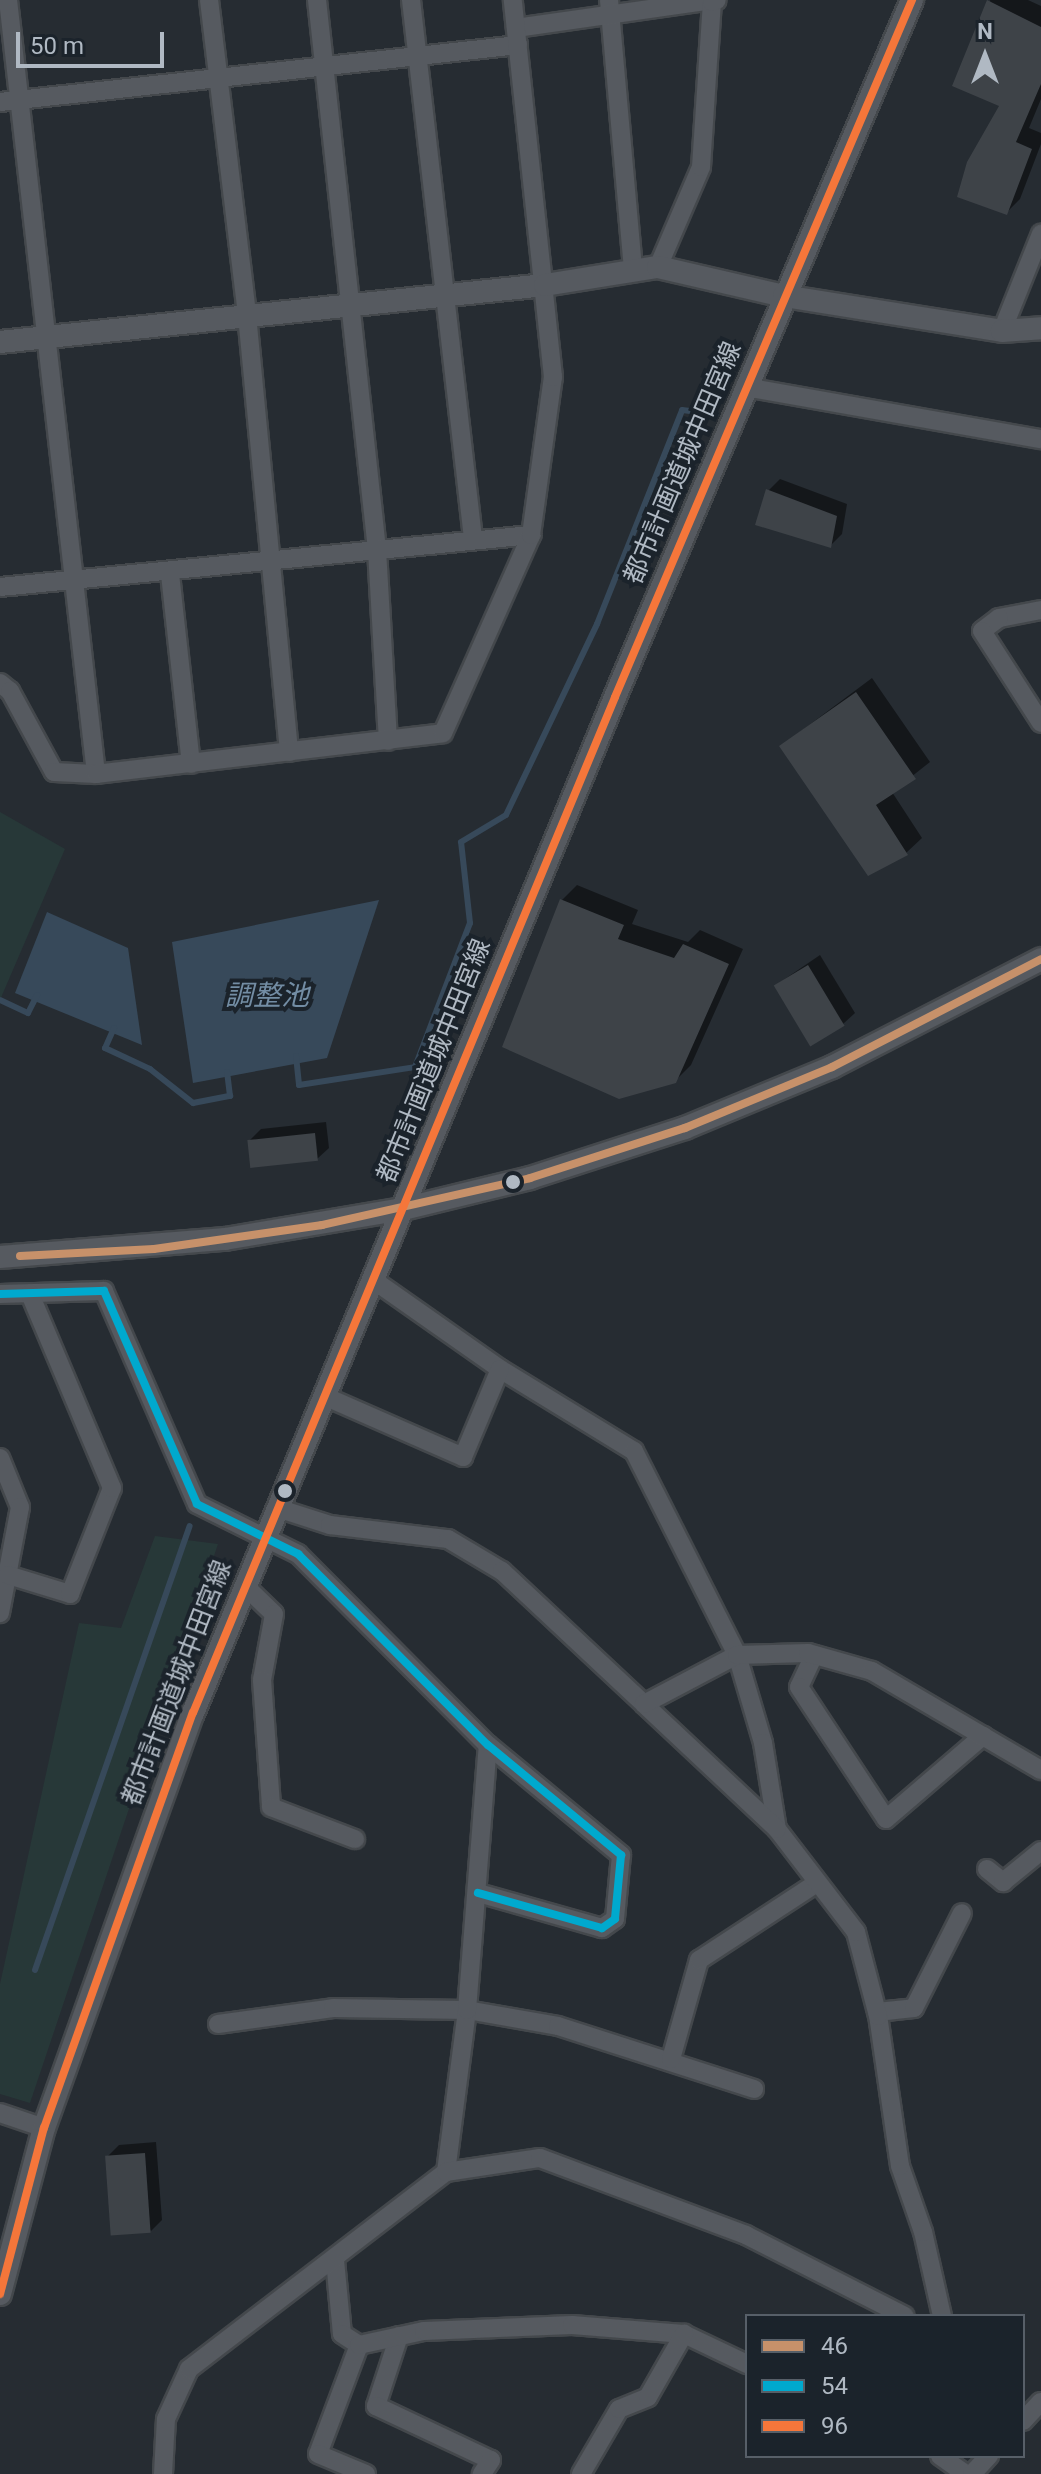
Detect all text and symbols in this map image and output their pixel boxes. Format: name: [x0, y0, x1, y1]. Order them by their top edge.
scale bar: [20, 16, 168, 66]
north arrow: [945, 16, 1025, 96]
text: N: [977, 19, 993, 44]
text: 50 m: [30, 32, 84, 60]
street label: 都市計画道城中田宮線: [618, 337, 748, 589]
street label: 都市計画道城中田宮線: [371, 935, 497, 1187]
water label: 調整池: [225, 979, 309, 1013]
unlabelled marker: [505, 1174, 521, 1190]
unlabelled marker: [277, 1483, 293, 1499]
street label: 都市計画道城中田宮線: [116, 1556, 238, 1810]
legend: [745, 2314, 1025, 2458]
text: 46: [821, 2332, 848, 2360]
text: 54: [821, 2372, 848, 2400]
text: 96: [821, 2412, 848, 2440]

